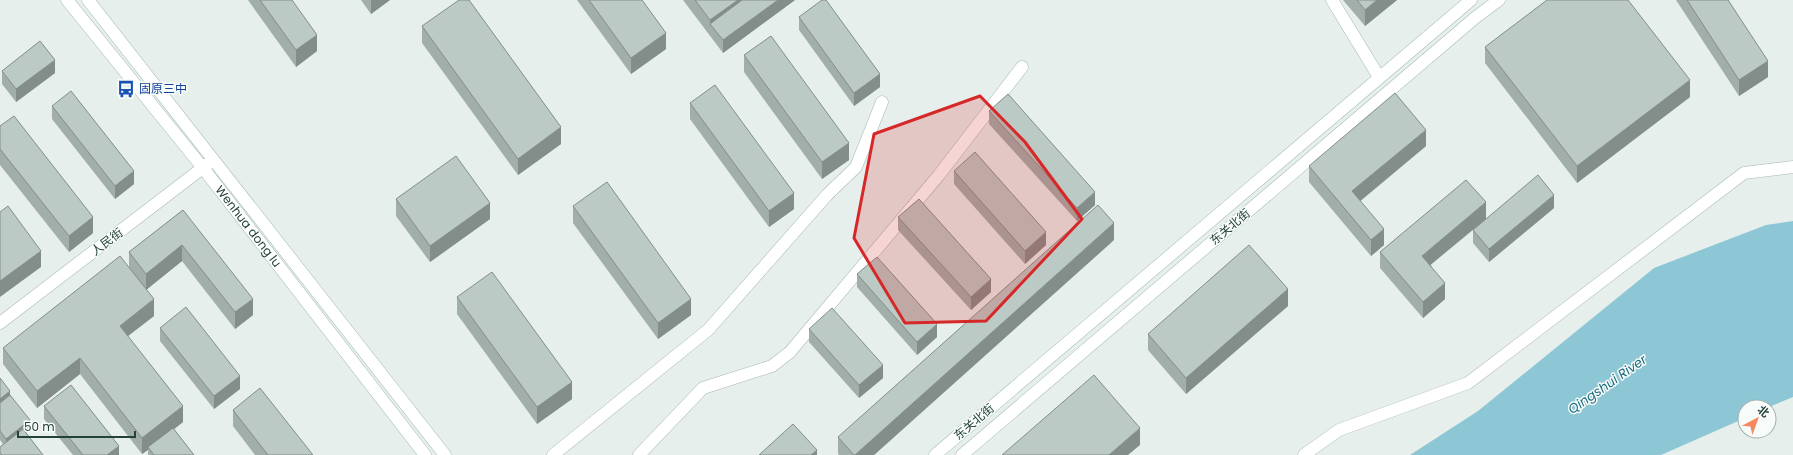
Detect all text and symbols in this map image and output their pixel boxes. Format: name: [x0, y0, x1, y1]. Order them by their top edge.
bus stop icon: 固原三中: [116, 79, 136, 99]
place label: 固原三中: [139, 80, 187, 97]
street label: Wenhua dong lu: [212, 182, 286, 270]
street label: 东关北街: [1206, 205, 1254, 249]
street label: 人民街: [87, 224, 126, 259]
water label: Qingshui River: [1564, 349, 1652, 419]
north arrow: [1737, 399, 1777, 439]
street label: 东关北街: [950, 400, 998, 444]
text: 北: [1754, 402, 1773, 421]
scale bar: [18, 413, 135, 439]
text: 50 m: [24, 418, 55, 435]

